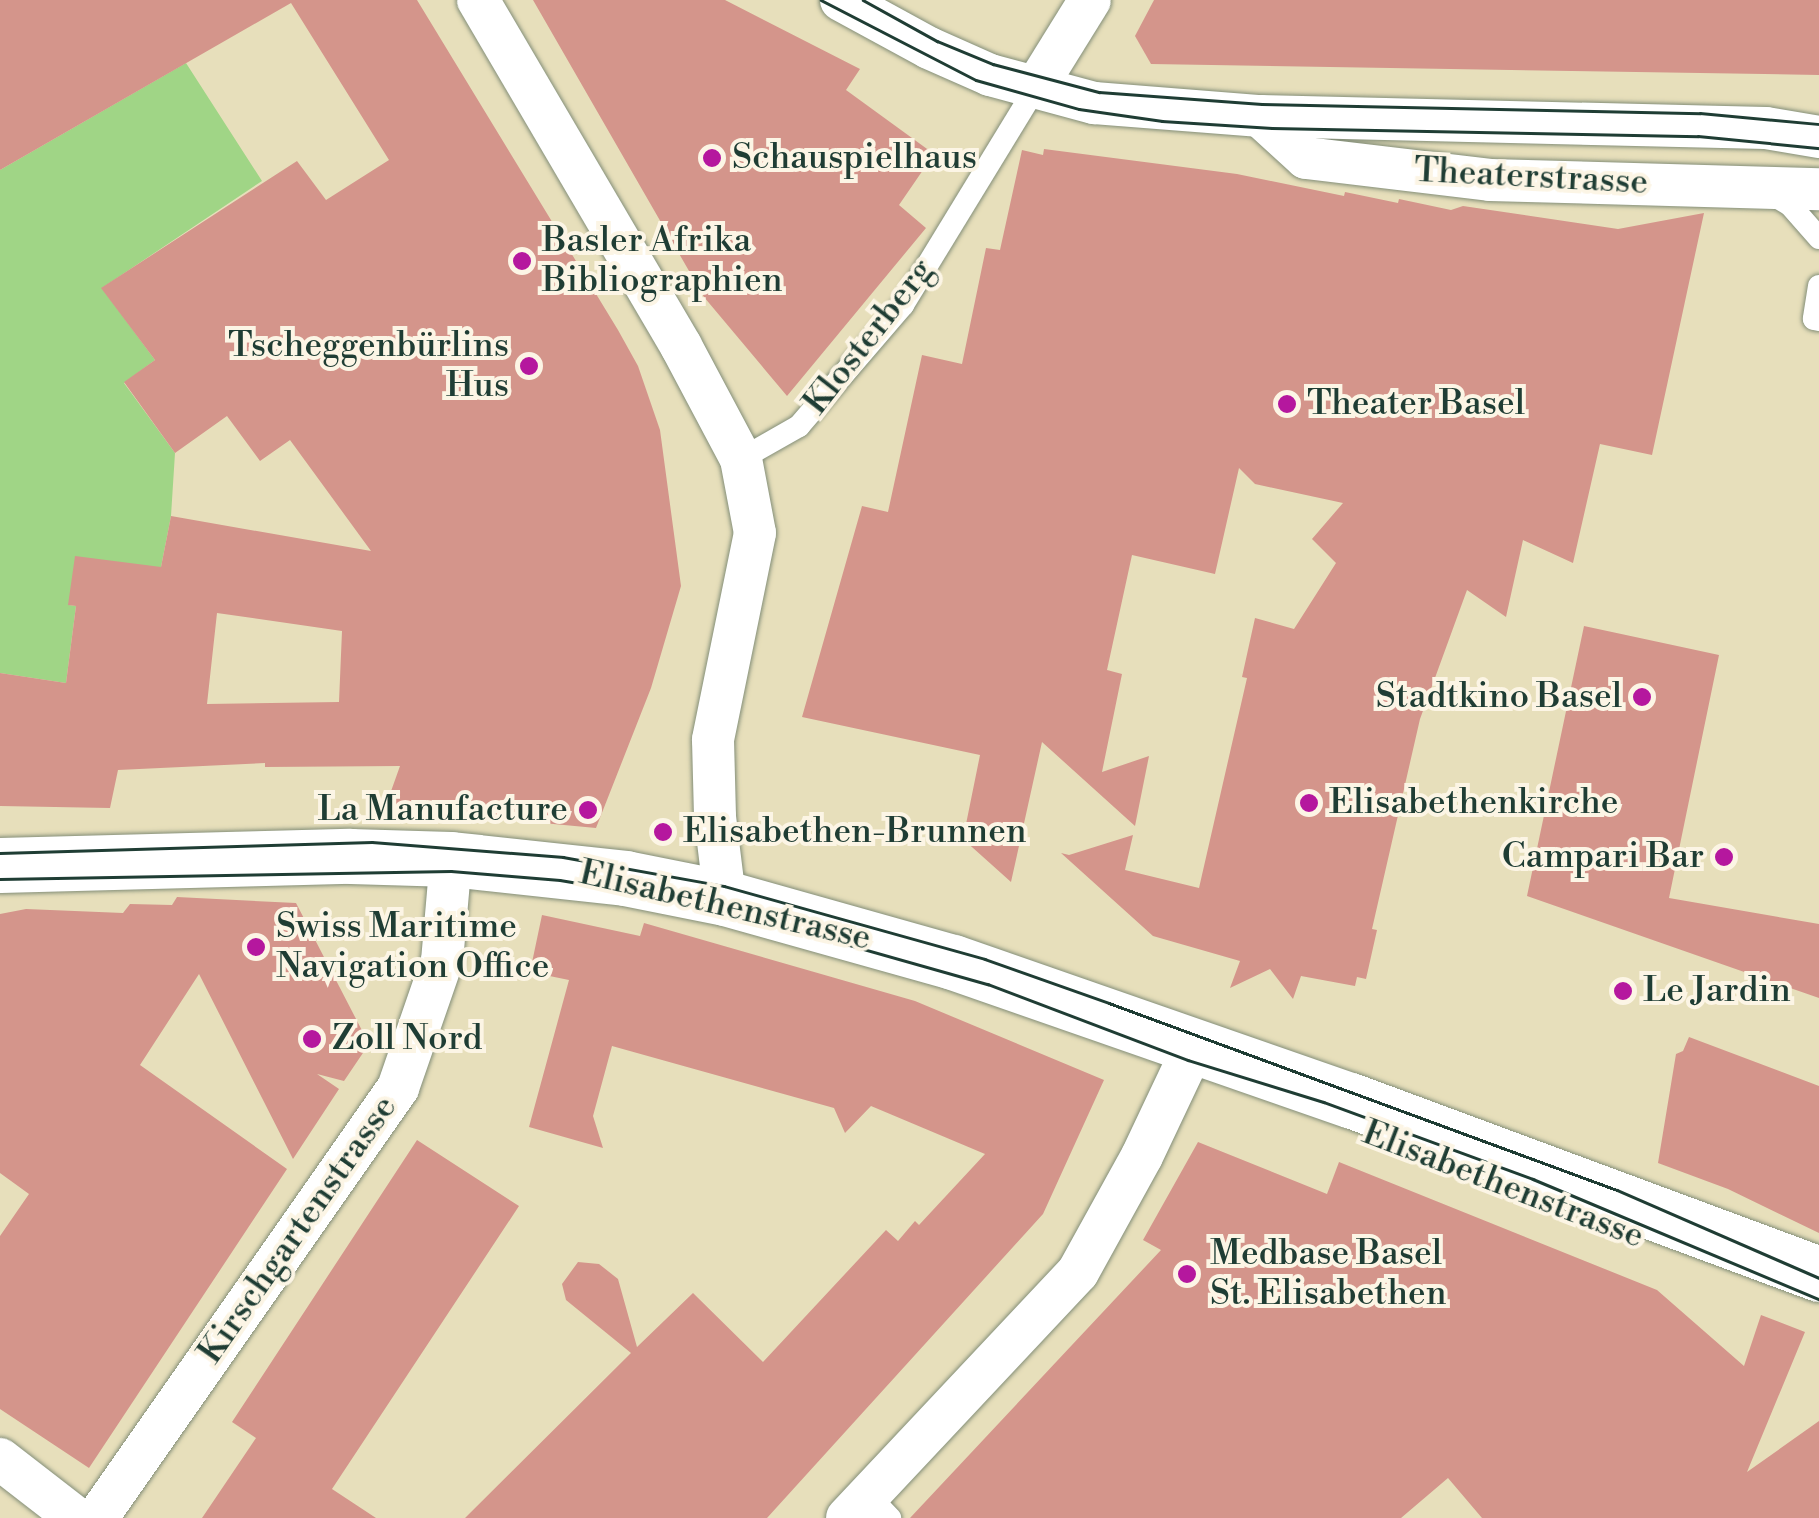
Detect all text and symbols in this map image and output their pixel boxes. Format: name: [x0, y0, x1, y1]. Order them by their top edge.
place label: Schauspielhaus: [732, 137, 977, 179]
marker: Schauspielhaus: [701, 147, 723, 169]
street label: Theaterstrasse: [1413, 150, 1649, 204]
place label: Basler Afrika Bibliographien: [542, 220, 783, 302]
marker: Basler Afrika Bibliographien: [511, 250, 533, 272]
street label: Klosterberg: [795, 251, 943, 423]
place label: Tscheggenbürlins Hus: [228, 325, 509, 407]
marker: Tscheggenbürlins Hus: [518, 355, 540, 377]
place label: Theater Basel: [1307, 383, 1525, 425]
marker: Theater Basel: [1276, 393, 1298, 415]
place label: Stadtkino Basel: [1376, 676, 1622, 718]
marker: Stadtkino Basel: [1631, 686, 1653, 708]
place label: Elisabethenkirche: [1329, 782, 1618, 824]
place label: La Manufacture: [318, 789, 568, 831]
marker: Elisabethenkirche: [1298, 792, 1320, 814]
marker: La Manufacture: [577, 799, 599, 821]
place label: Elisabethen-Brunnen: [683, 811, 1027, 853]
marker: Elisabethen-Brunnen: [652, 821, 674, 843]
place label: Campari Bar: [1502, 836, 1704, 878]
marker: Campari Bar: [1713, 846, 1735, 868]
street label: Elisabethenstrasse: [575, 852, 875, 960]
place label: Swiss Maritime Navigation Office: [276, 906, 550, 988]
marker: Swiss Maritime Navigation Office: [245, 936, 267, 958]
place label: Le Jardin: [1643, 970, 1791, 1012]
marker: Le Jardin: [1612, 980, 1634, 1002]
place label: Zoll Nord: [332, 1018, 482, 1060]
marker: Zoll Nord: [301, 1028, 323, 1050]
street label: Kirschgartenstrasse: [190, 1088, 406, 1372]
street label: Elisabethenstrasse: [1356, 1112, 1650, 1258]
place label: Medbase Basel St. Elisabethen: [1210, 1233, 1447, 1315]
marker: Medbase Basel St. Elisabethen: [1174, 1261, 1200, 1287]

